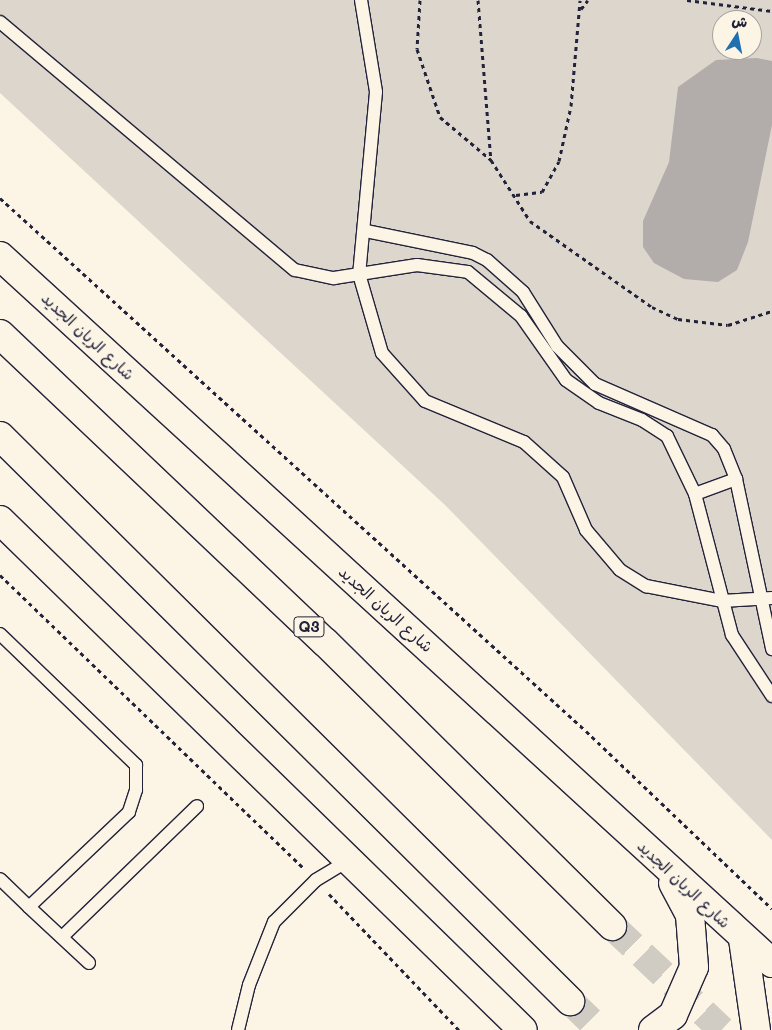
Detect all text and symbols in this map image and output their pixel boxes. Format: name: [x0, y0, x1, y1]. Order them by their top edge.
north arrow: [712, 10, 762, 60]
text: ش: [730, 10, 749, 32]
street label: شارع الريان الجديد: [38, 288, 138, 384]
street label: شارع الريان الجديد: [335, 562, 437, 656]
road number: Q3: [293, 614, 325, 640]
street label: شارع الريان الجديد: [634, 836, 734, 932]

